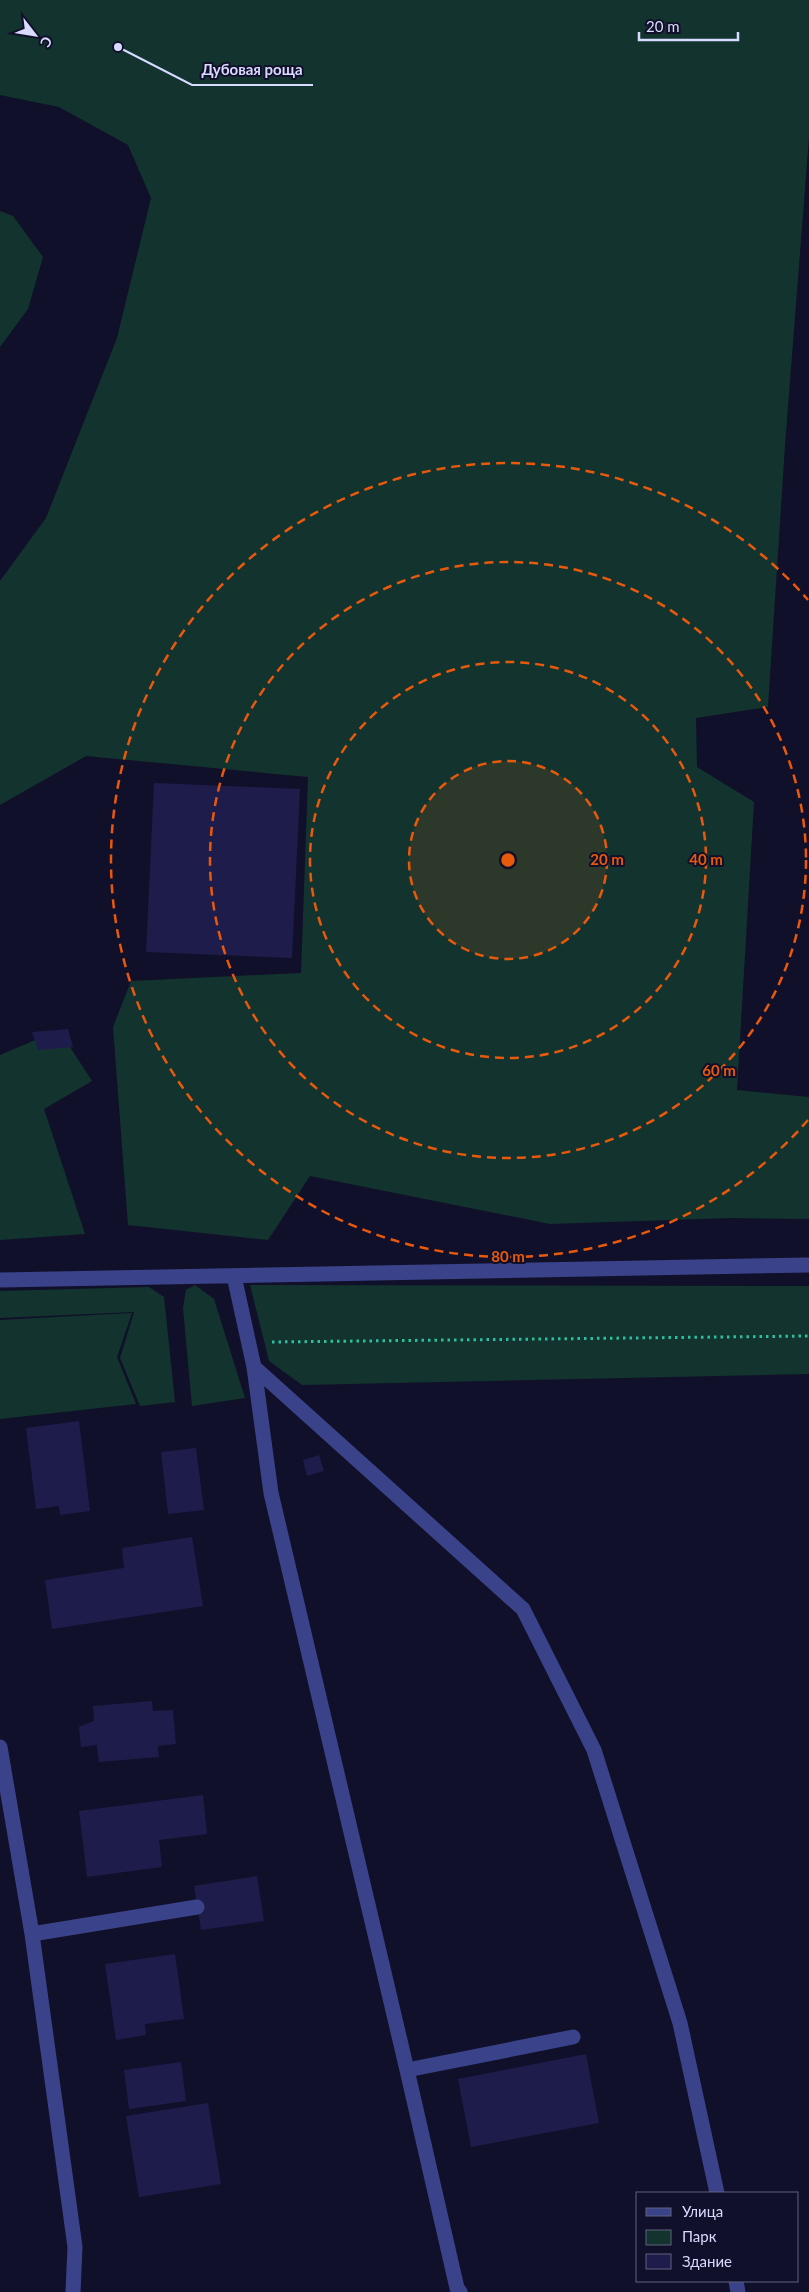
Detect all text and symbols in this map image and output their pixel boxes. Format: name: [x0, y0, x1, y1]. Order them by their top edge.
north arrow: [10, 10, 60, 60]
scale bar: [639, 10, 738, 42]
text: 20 m: [646, 17, 680, 35]
text: С: [37, 34, 56, 51]
callout: Дубовая роща: [192, 55, 313, 85]
text: Дубовая роща: [201, 60, 303, 78]
text: 20 m: [590, 850, 624, 868]
text: 40 m: [689, 850, 723, 868]
centre of rings: [499, 851, 517, 869]
text: 60 m: [702, 1061, 736, 1079]
text: 80 m: [491, 1247, 525, 1265]
legend: [636, 2192, 799, 2282]
text: Улица: [682, 2202, 723, 2220]
text: Парк: [682, 2227, 717, 2245]
text: Здание: [682, 2252, 732, 2270]

